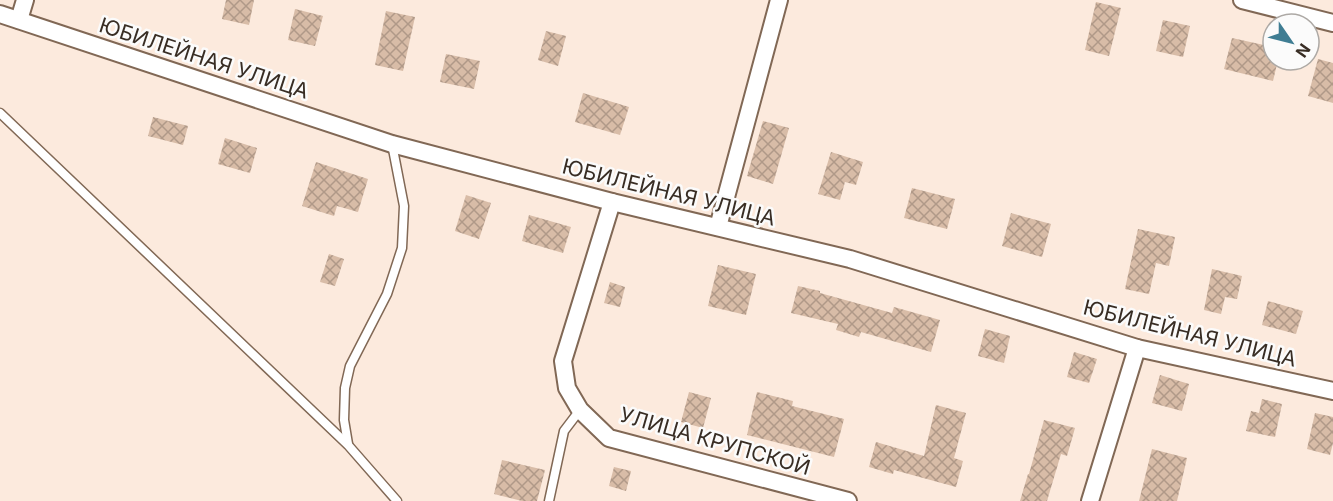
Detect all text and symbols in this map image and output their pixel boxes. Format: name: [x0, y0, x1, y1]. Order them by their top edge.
street label: ЮБИЛЕЙНАЯ УЛИЦА: [96, 11, 312, 104]
north arrow: [1261, 12, 1321, 72]
text: N: [1292, 40, 1315, 61]
street label: ЮБИЛЕЙНАЯ УЛИЦА: [560, 152, 778, 231]
street label: ЮБИЛЕЙНАЯ УЛИЦА: [1081, 293, 1299, 372]
street label: УЛИЦА КРУПСКОЙ: [617, 401, 814, 480]

